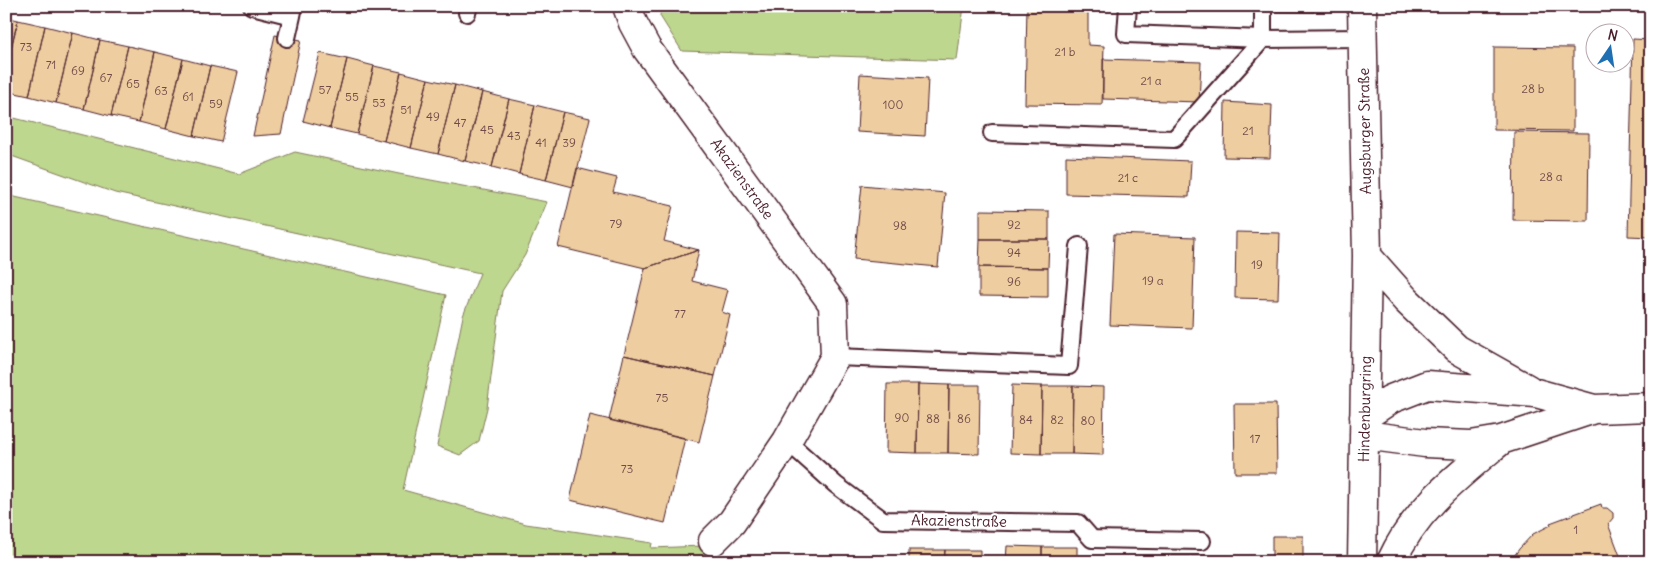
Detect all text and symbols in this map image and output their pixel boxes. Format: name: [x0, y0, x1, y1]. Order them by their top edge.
north arrow: [1584, 22, 1634, 72]
text: N: [1606, 25, 1620, 45]
house number: 73: [20, 39, 33, 54]
house number: 21 b: [1055, 44, 1076, 59]
house number: 71: [46, 57, 56, 72]
house number: 69: [71, 63, 85, 78]
street label: Augsburger Straße: [1354, 68, 1375, 194]
house number: 67: [100, 70, 113, 85]
house number: 21 a: [1140, 73, 1162, 88]
house number: 65: [126, 76, 140, 91]
house number: 28 b: [1522, 81, 1545, 96]
house number: 57: [319, 82, 332, 97]
house number: 63: [154, 83, 168, 98]
house number: 61: [182, 89, 194, 104]
house number: 55: [345, 89, 359, 104]
house number: 53: [372, 95, 386, 110]
house number: 59: [209, 96, 223, 111]
house number: 100: [883, 97, 903, 112]
house number: 51: [400, 102, 412, 117]
house number: 49: [426, 109, 440, 124]
house number: 47: [454, 115, 466, 130]
house number: 45: [480, 122, 494, 137]
house number: 21: [1242, 123, 1254, 138]
house number: 43: [507, 128, 521, 143]
street label: Akazienstraße: [707, 134, 778, 223]
house number: 41: [535, 135, 547, 150]
house number: 39: [562, 135, 576, 150]
house number: 28 a: [1539, 169, 1563, 184]
house number: 21 c: [1118, 170, 1138, 185]
house number: 79: [610, 216, 622, 231]
house number: 92: [1007, 217, 1021, 232]
house number: 98: [893, 218, 907, 233]
house number: 94: [1007, 245, 1021, 260]
house number: 19: [1251, 257, 1263, 272]
house number: 19 a: [1142, 273, 1164, 288]
house number: 96: [1007, 274, 1021, 289]
house number: 77: [674, 306, 686, 321]
street label: Hindenburgring: [1354, 356, 1375, 462]
house number: 75: [656, 390, 668, 405]
house number: 90: [895, 410, 910, 425]
house number: 88: [926, 411, 940, 426]
house number: 86: [957, 411, 971, 426]
house number: 84: [1019, 412, 1033, 427]
house number: 82: [1050, 412, 1064, 427]
house number: 80: [1081, 413, 1096, 428]
house number: 17: [1250, 431, 1260, 446]
house number: 73: [621, 461, 634, 476]
street label: Akazienstraße: [911, 510, 1007, 531]
house number: 1: [1574, 522, 1578, 537]

